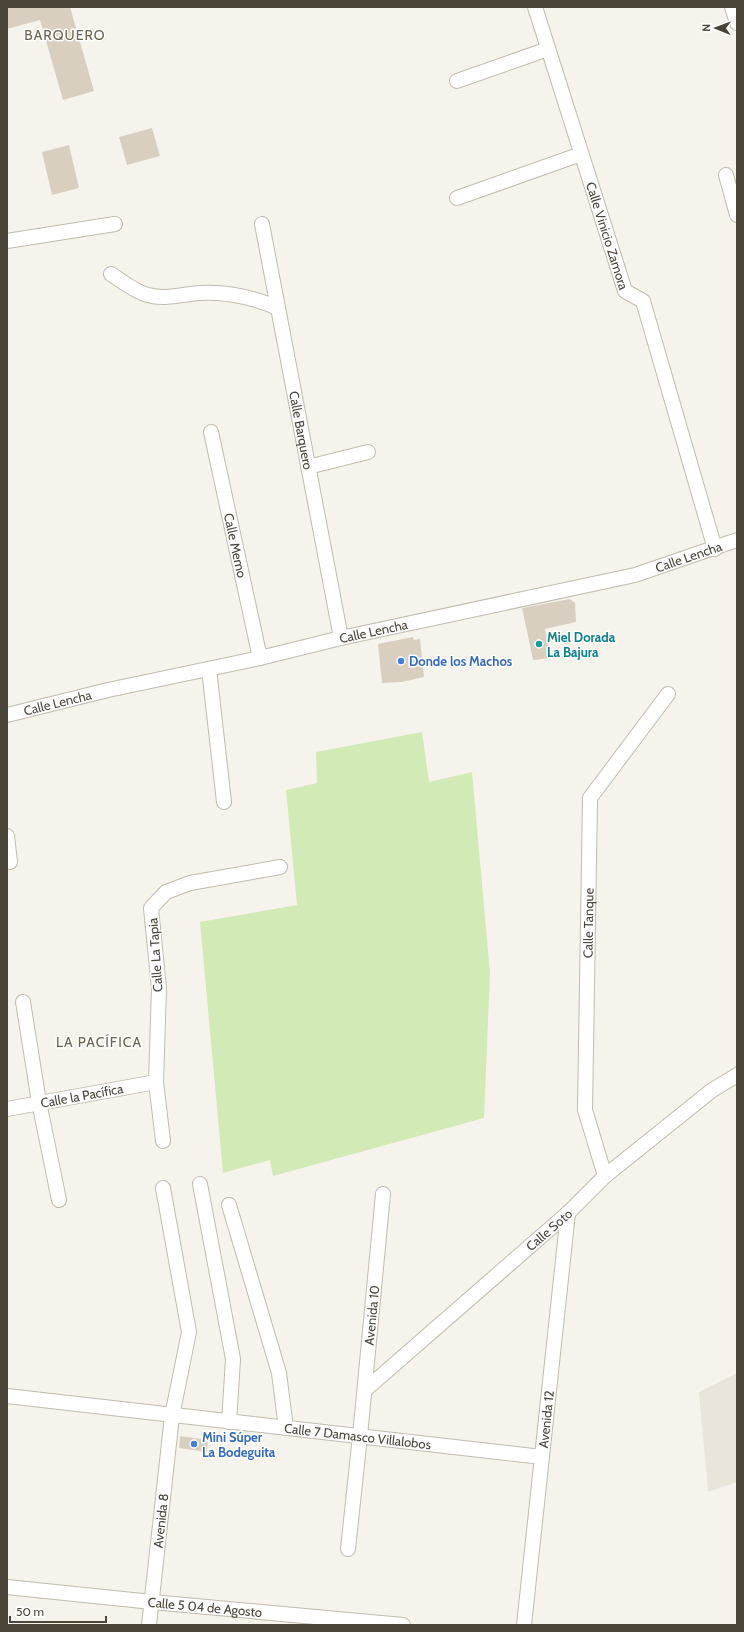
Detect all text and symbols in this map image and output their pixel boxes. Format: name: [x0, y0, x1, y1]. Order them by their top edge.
north arrow: [696, 8, 736, 48]
text: N: [699, 24, 713, 32]
district label: BARQUERO: [24, 26, 106, 44]
street label: Calle Vinicio Zamora: [583, 180, 632, 292]
street label: Calle Barquero: [286, 390, 317, 471]
street label: Calle Memo: [221, 512, 250, 579]
street label: Calle Lencha: [653, 538, 725, 576]
street label: Calle Lencha: [338, 616, 410, 646]
place label: Miel Dorada La Bajura: [547, 629, 616, 660]
marker: Miel Dorada La Bajura: [534, 639, 544, 649]
place label: Donde los Machos: [409, 653, 513, 669]
marker: Donde los Machos: [396, 656, 406, 666]
street label: Calle Lencha: [22, 686, 94, 719]
street label: Calle Tanque: [579, 887, 597, 958]
street label: Calle La Tapia: [144, 917, 166, 993]
district label: LA PACÍFICA: [56, 1033, 142, 1051]
street label: Calle la Pacífica: [39, 1080, 125, 1111]
street label: Calle Soto: [523, 1205, 575, 1254]
street label: Avenida 10: [361, 1284, 382, 1346]
street label: Avenida 12: [535, 1389, 557, 1449]
street label: Calle 7 Damasco Villalobos: [283, 1420, 433, 1452]
place label: Mini Súper La Bodeguita: [202, 1429, 276, 1460]
marker: Mini Súper La Bodeguita: [189, 1439, 199, 1449]
street label: Avenida 8: [150, 1492, 171, 1549]
street label: Calle 5 04 de Agosto: [147, 1594, 263, 1620]
scale bar: [10, 1598, 106, 1624]
text: 50 m: [16, 1604, 44, 1619]

